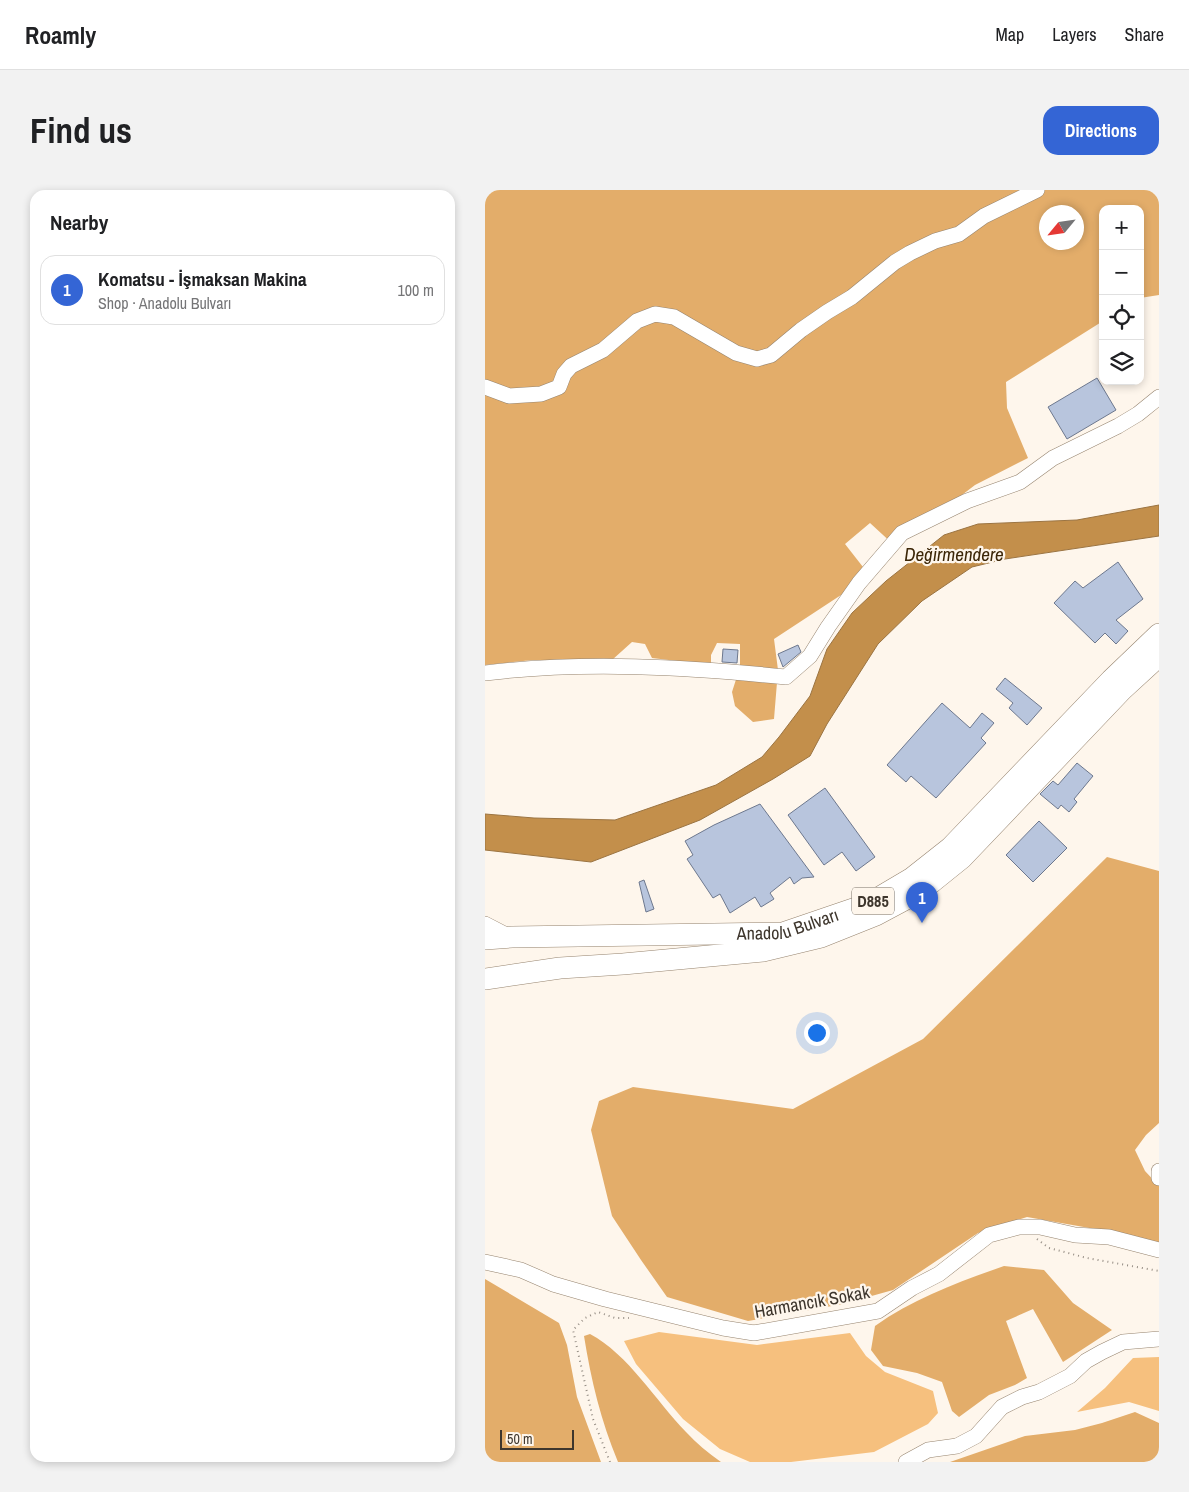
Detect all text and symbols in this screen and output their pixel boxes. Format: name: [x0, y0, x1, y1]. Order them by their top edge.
text: Roamly: [25, 19, 96, 51]
text: Map: [996, 22, 1024, 47]
text: Layers: [1052, 22, 1097, 47]
text: Share: [1125, 22, 1164, 47]
button: Directions: [1043, 106, 1159, 155]
text: Find us: [30, 107, 132, 154]
north arrow: [1039, 205, 1084, 250]
map controls: [1099, 205, 1144, 385]
button: +: [1099, 205, 1144, 250]
text: Nearby: [50, 208, 108, 237]
button: −: [1099, 250, 1144, 295]
text: Komatsu - İşmaksan Makina: [98, 266, 307, 292]
text: 1: [63, 279, 71, 301]
text: 100 m: [398, 279, 434, 301]
text: Shop · Anadolu Bulvarı: [98, 292, 232, 314]
button: locate: [1099, 295, 1144, 340]
button: layers: [1099, 340, 1144, 385]
water label: Değirmendere: [904, 541, 1004, 567]
pin: 1: [906, 882, 938, 923]
road number: D885: [852, 888, 894, 914]
street label: Anadolu Bulvarı: [736, 902, 842, 946]
your location: [804, 1020, 830, 1046]
street label: Harmancık Sokak: [752, 1279, 872, 1324]
scale bar: [500, 1427, 574, 1450]
text: 50 m: [507, 1430, 533, 1448]

